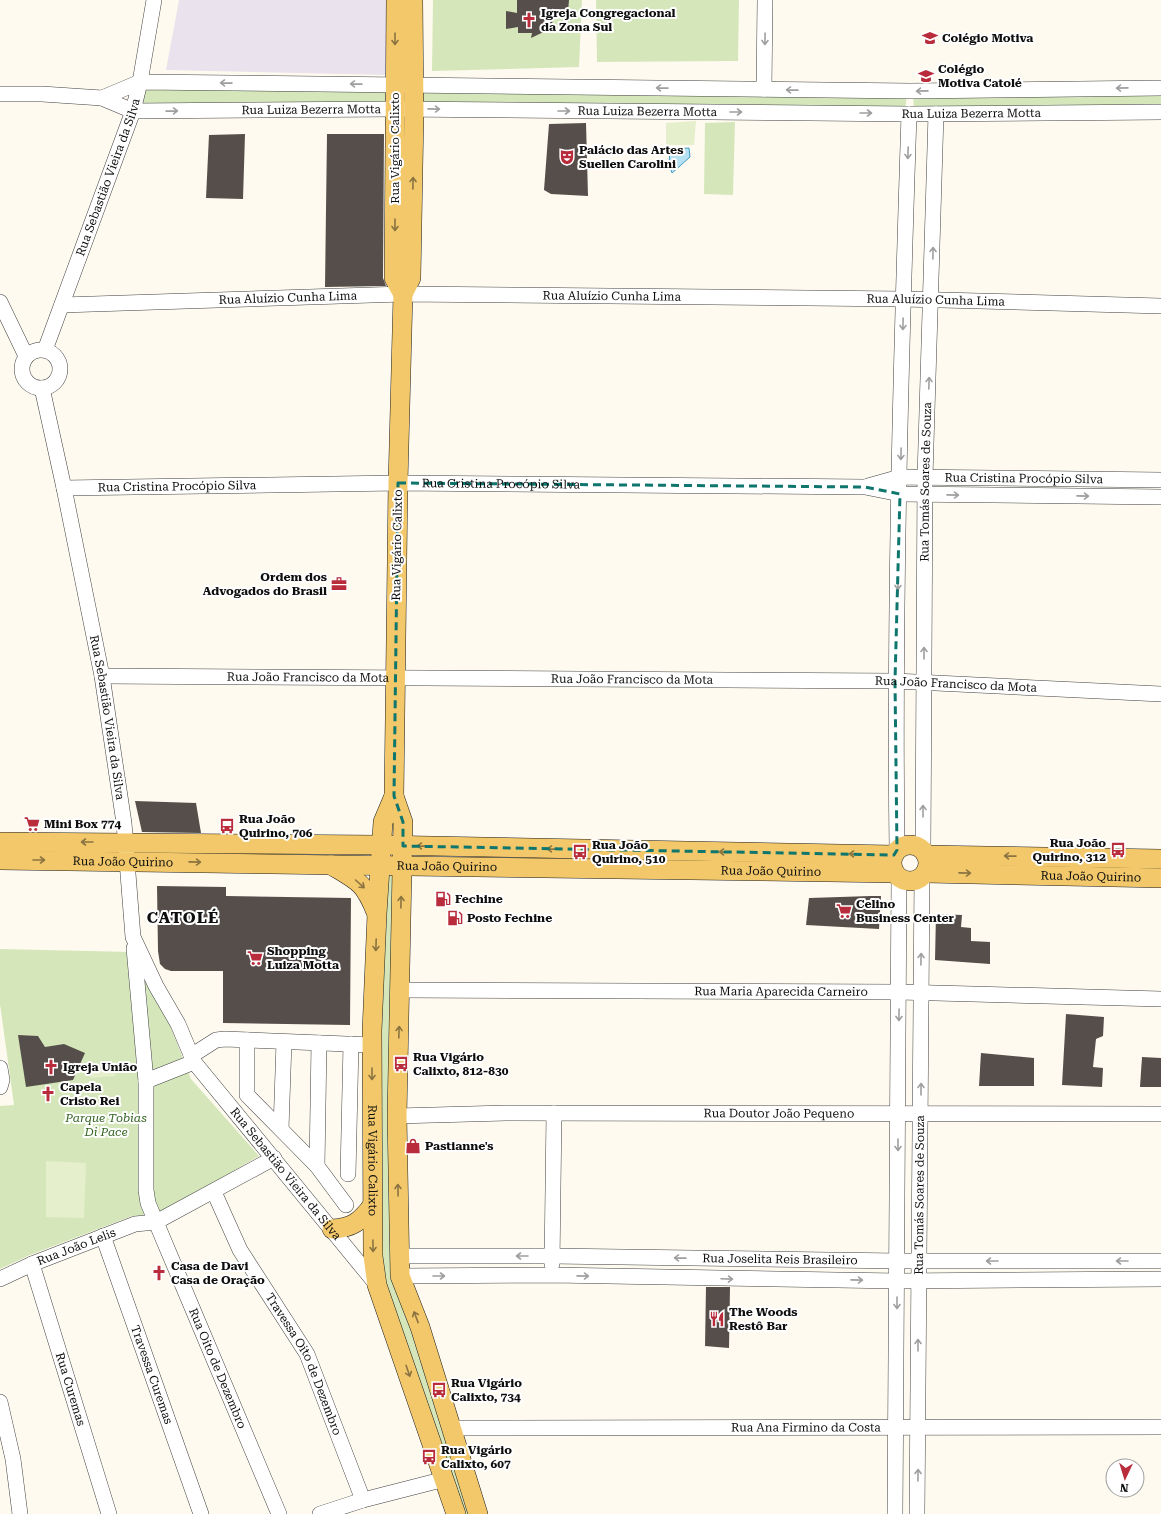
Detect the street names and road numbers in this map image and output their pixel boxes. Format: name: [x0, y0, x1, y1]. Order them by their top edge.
street label: Rua Vigário Calixto: [388, 92, 402, 204]
street label: Rua Sebastião Vieira da Silva: [73, 97, 143, 258]
street label: Rua Luiza Bezerra Motta: [241, 102, 382, 117]
street label: Rua Luiza Bezerra Motta: [577, 104, 718, 119]
street label: Rua Luiza Bezerra Motta: [901, 106, 1042, 121]
street label: Rua Aluízio Cunha Lima: [218, 288, 358, 307]
street label: Rua Aluízio Cunha Lima: [543, 288, 682, 304]
street label: Rua Aluízio Cunha Lima: [866, 292, 1006, 309]
street label: Rua Tomás Soares de Souza: [918, 402, 934, 562]
street label: Rua Cristina Procópio Silva: [944, 471, 1104, 486]
street label: Rua Cristina Procópio Silva: [422, 476, 581, 492]
street label: Rua Cristina Procópio Silva: [98, 478, 257, 494]
street label: Rua Vigário Calixto: [389, 489, 405, 601]
street label: Rua Sebastião Vieira da Silva: [87, 634, 128, 801]
street label: Rua João Francisco da Mota: [227, 670, 390, 685]
street label: Rua João Francisco da Mota: [551, 672, 714, 687]
street label: Rua João Francisco da Mota: [875, 674, 1038, 695]
street label: Rua João Quirino: [73, 854, 173, 870]
street label: Rua João Quirino: [397, 859, 497, 874]
street label: Rua João Quirino: [721, 863, 821, 879]
street label: Rua João Quirino: [1041, 868, 1141, 885]
street label: Rua Maria Aparecida Carneiro: [694, 984, 868, 999]
street label: Rua Sebastião Vieira da Silva: [227, 1105, 344, 1243]
street label: Rua Vigário Calixto: [365, 1105, 380, 1216]
street label: Rua Doutor João Pequeno: [704, 1106, 854, 1121]
street label: Rua Tomás Soares de Souza: [912, 1115, 927, 1275]
street label: Rua João Lelis: [35, 1225, 118, 1268]
street label: Rua Joselita Reis Brasileiro: [702, 1251, 858, 1267]
street label: Travessa Oito de Dezembro: [263, 1291, 344, 1437]
street label: Rua Oito de Dezembro: [186, 1306, 249, 1431]
street label: Travessa Curemas: [128, 1323, 176, 1426]
street label: Rua Curemas: [53, 1351, 89, 1428]
street label: Rua Ana Firmino da Costa: [731, 1420, 881, 1435]

